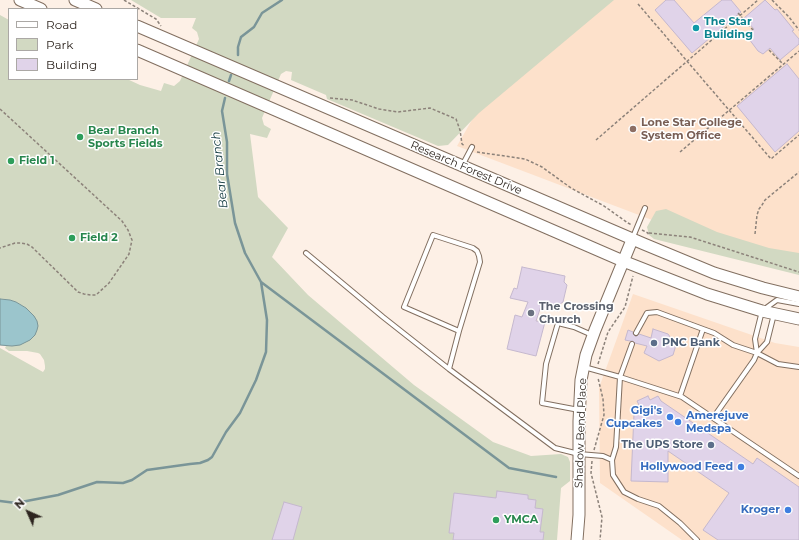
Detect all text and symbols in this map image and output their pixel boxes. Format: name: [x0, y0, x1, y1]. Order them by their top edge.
legend: [8, 8, 138, 80]
place label: The Star Building: [704, 15, 753, 41]
text: Road: [46, 17, 77, 32]
marker: The Star Building: [691, 23, 701, 33]
text: Park: [46, 37, 73, 52]
text: Building: [46, 57, 97, 72]
place label: Lone Star College System Office: [641, 116, 742, 142]
place label: Bear Branch Sports Fields: [88, 124, 163, 150]
marker: Lone Star College System Office: [628, 124, 638, 134]
water label: Bear Branch: [209, 131, 231, 209]
marker: Bear Branch Sports Fields: [75, 132, 85, 142]
street label: Research Forest Drive: [408, 139, 524, 197]
place label: Field 1: [19, 154, 55, 168]
marker: Field 1: [6, 156, 16, 166]
place label: Field 2: [80, 231, 118, 245]
marker: Field 2: [67, 233, 77, 243]
place label: The Crossing Church: [539, 300, 614, 326]
marker: The Crossing Church: [526, 308, 536, 318]
place label: PNC Bank: [662, 336, 720, 350]
marker: PNC Bank: [649, 338, 659, 348]
street label: Shadow Bend Place: [572, 378, 590, 488]
place label: Gigi's Cupcakes: [606, 404, 662, 430]
place label: Amerejuve Medspa: [686, 409, 749, 435]
marker: Gigi's Cupcakes: [665, 412, 675, 422]
marker: Amerejuve Medspa: [673, 417, 683, 427]
place label: The UPS Store: [621, 438, 703, 452]
marker: The UPS Store: [706, 440, 716, 450]
place label: Hollywood Feed: [640, 460, 733, 474]
marker: Hollywood Feed: [736, 462, 746, 472]
north arrow: [8, 492, 48, 532]
text: N: [11, 495, 28, 512]
place label: Kroger: [741, 503, 780, 517]
marker: Kroger: [783, 505, 793, 515]
place label: YMCA: [504, 513, 538, 527]
marker: YMCA: [491, 515, 501, 525]

